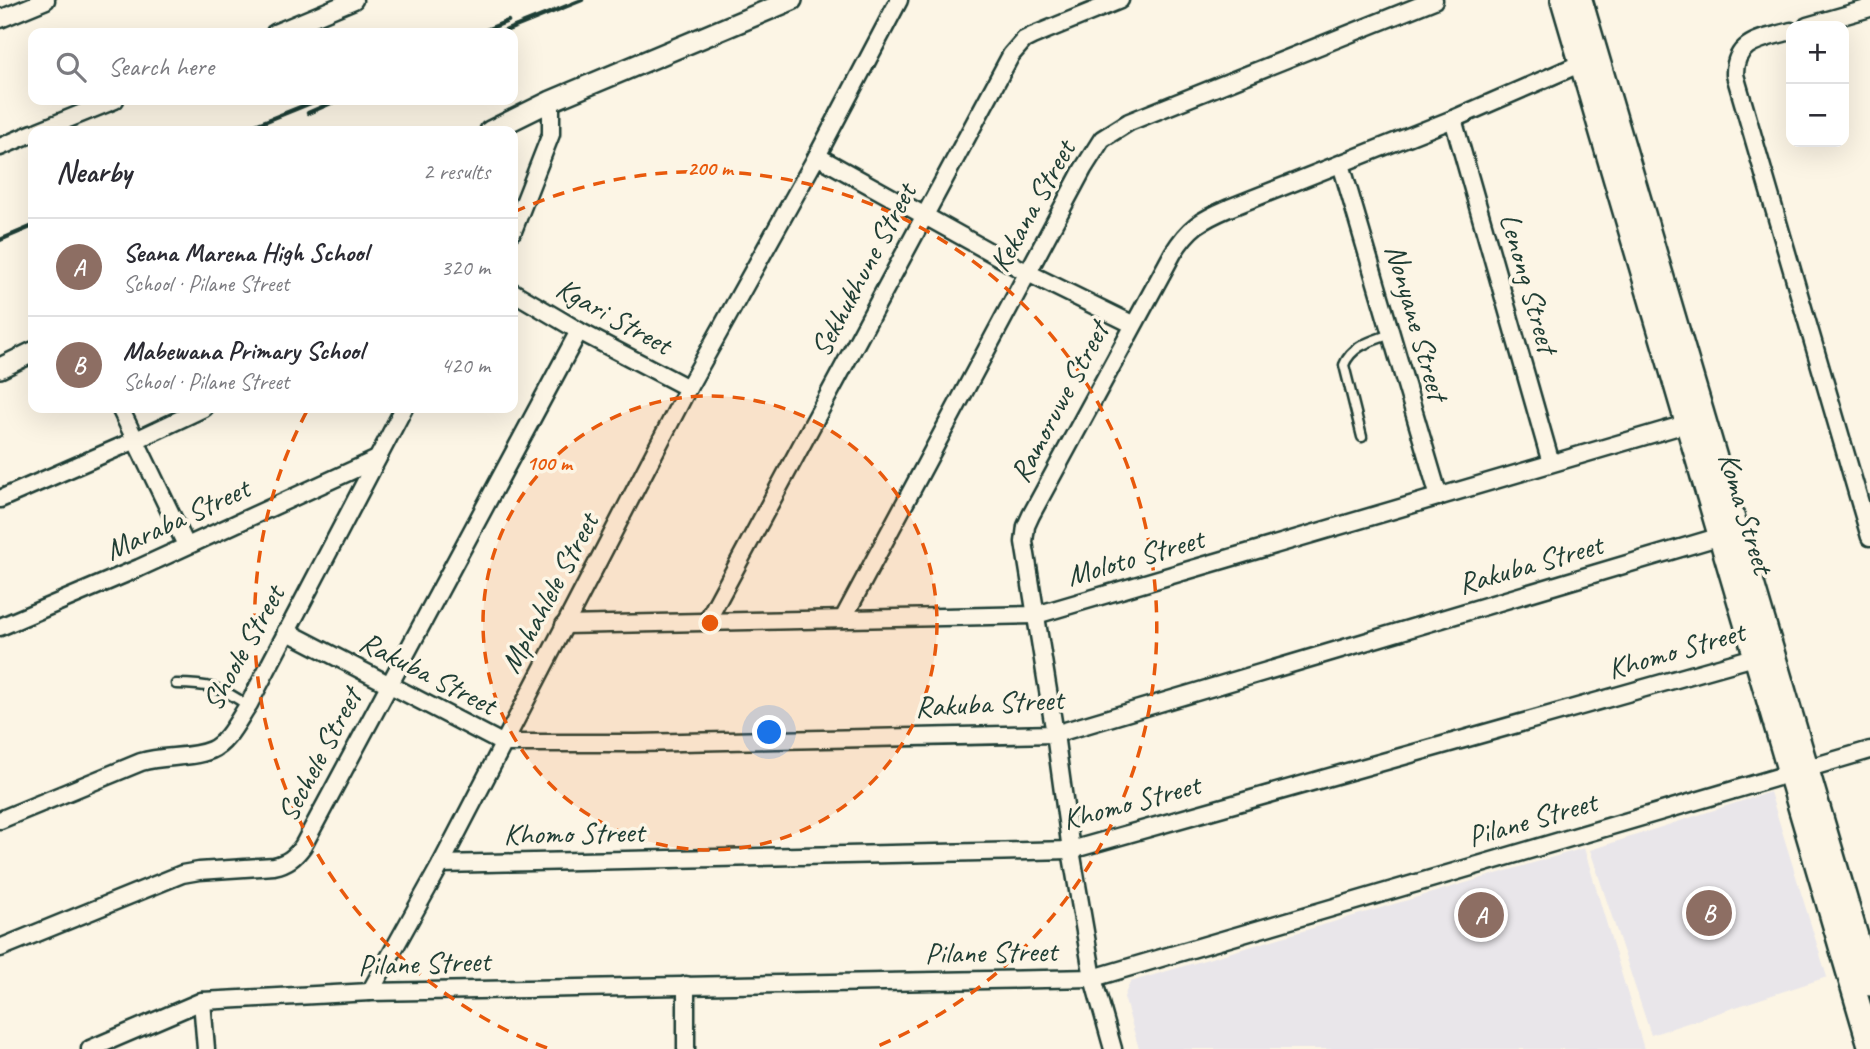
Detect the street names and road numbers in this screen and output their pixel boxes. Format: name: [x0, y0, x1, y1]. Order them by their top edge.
street label: Kekana Street: [980, 131, 1085, 278]
street label: Sekhukhune Street: [801, 174, 926, 363]
street label: Lenong Street: [1491, 209, 1568, 361]
street label: Nonyane Street: [1377, 240, 1458, 408]
street label: Kgari Street: [550, 269, 681, 365]
street label: Ramoruwe Street: [1001, 312, 1119, 489]
street label: Koma Street: [1710, 448, 1783, 581]
street label: Maraba Street: [99, 468, 258, 569]
street label: Mphahlele Street: [491, 504, 608, 679]
street label: Moloto Street: [1062, 519, 1211, 595]
street label: Rakuba Street: [1453, 524, 1609, 603]
street label: Shoole Street: [193, 576, 294, 717]
street label: Khomo Street: [1603, 611, 1752, 688]
street label: Rakuba Street: [353, 622, 505, 725]
street label: Sechele Street: [268, 678, 372, 828]
street label: Rakuba Street: [914, 680, 1067, 726]
street label: Khomo Street: [1058, 765, 1207, 839]
street label: Pilane Street: [1463, 782, 1604, 855]
street label: Khomo Street: [503, 813, 648, 853]
street label: Pilane Street: [925, 932, 1060, 972]
street label: Pilane Street: [357, 942, 494, 984]

